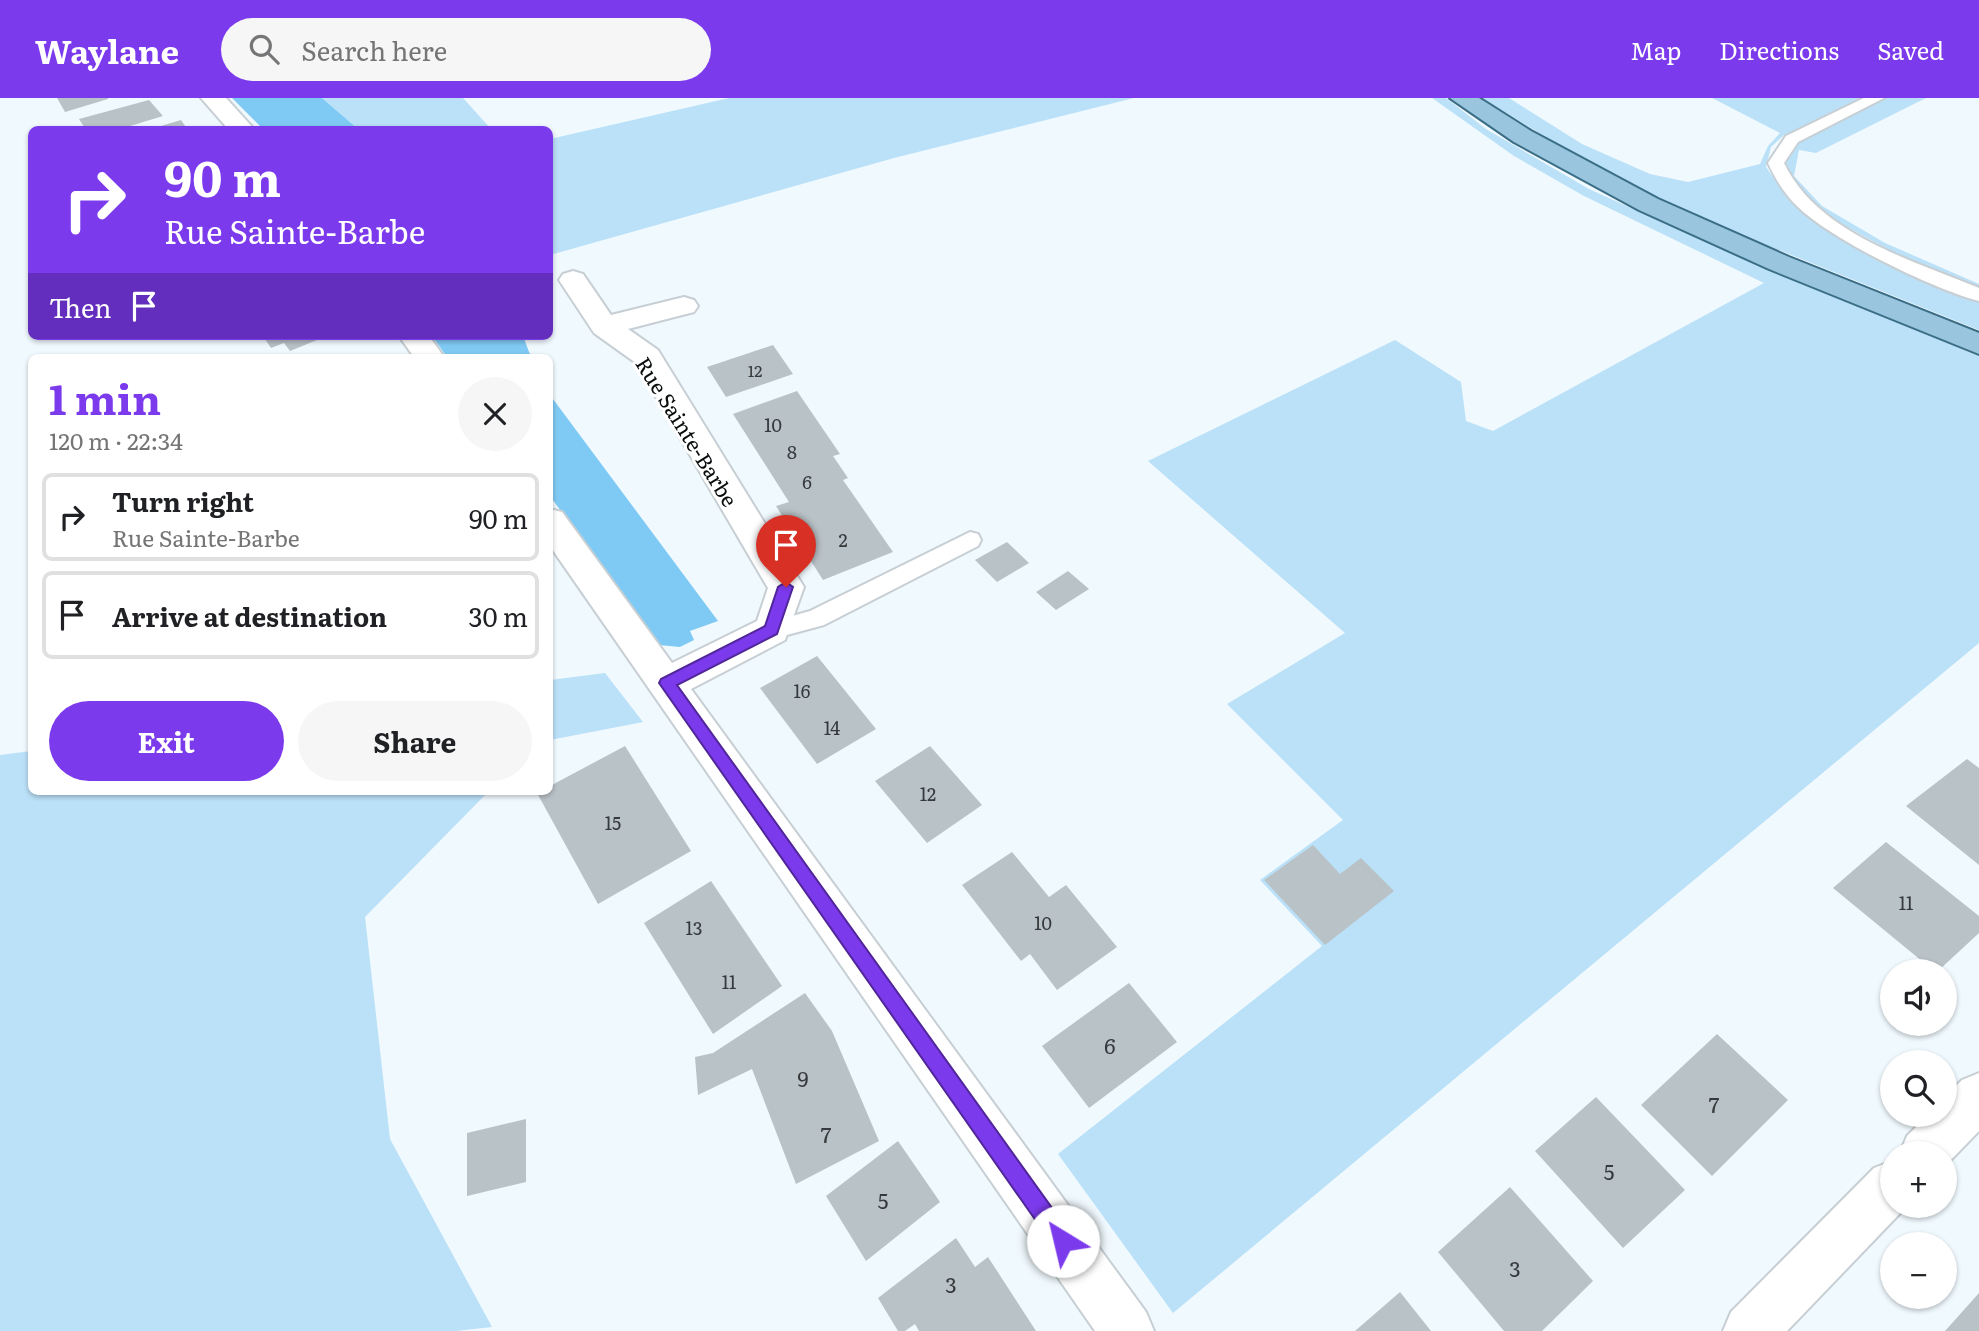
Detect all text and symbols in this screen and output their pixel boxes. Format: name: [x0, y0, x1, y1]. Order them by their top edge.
search box: [221, 18, 711, 81]
text: Waylane: [35, 25, 179, 74]
icon: search: [245, 30, 283, 68]
text: Search here: [301, 30, 447, 69]
text: Map: [1630, 32, 1681, 67]
text: Directions: [1719, 32, 1839, 67]
text: Saved: [1877, 32, 1944, 67]
text: 90 m: [164, 139, 281, 212]
icon: right: [49, 154, 140, 245]
text: Rue Sainte-Barbe: [164, 206, 425, 254]
text: Then: [49, 287, 111, 326]
icon: arrive: [125, 287, 163, 325]
street label: Rue Sainte-Barbe: [629, 350, 747, 512]
house number: 12: [748, 358, 762, 382]
text: 1 min: [49, 366, 161, 428]
button: close: [458, 377, 532, 451]
house number: 10: [764, 411, 782, 438]
text: 120 m · 22:34: [49, 423, 183, 457]
house number: 8: [787, 438, 797, 465]
house number: 6: [802, 468, 812, 495]
text: Turn right: [112, 481, 254, 520]
icon: right: [53, 498, 91, 536]
text: 90 m: [469, 498, 528, 537]
pin: [756, 515, 816, 587]
text: Rue Sainte-Barbe: [112, 520, 300, 554]
icon: arrive: [767, 526, 805, 564]
house number: 2: [838, 526, 848, 553]
icon: arrive: [53, 596, 91, 634]
text: Arrive at destination: [112, 596, 387, 635]
text: 30 m: [468, 596, 528, 635]
house number: 16: [794, 677, 811, 704]
button: Exit: [49, 701, 284, 781]
button: Share: [298, 701, 532, 781]
house number: 14: [824, 714, 840, 741]
house number: 12: [920, 780, 936, 807]
house number: 15: [605, 809, 621, 836]
house number: 11: [1899, 889, 1913, 916]
house number: 10: [1034, 909, 1052, 936]
house number: 13: [685, 914, 703, 941]
map controls: [1880, 959, 1957, 1309]
button: sound: [1880, 959, 1957, 1036]
house number: 11: [722, 968, 736, 995]
house number: 6: [1104, 1029, 1116, 1060]
button: search: [1880, 1050, 1957, 1127]
house number: 9: [798, 1062, 809, 1093]
house number: 7: [1709, 1088, 1720, 1119]
house number: 7: [821, 1118, 832, 1149]
button: +: [1880, 1141, 1957, 1218]
house number: 5: [1604, 1155, 1614, 1186]
house number: 5: [878, 1184, 888, 1215]
position arrow: [1026, 1204, 1100, 1278]
button: −: [1880, 1232, 1957, 1309]
house number: 3: [1509, 1252, 1521, 1283]
house number: 3: [945, 1268, 957, 1299]

